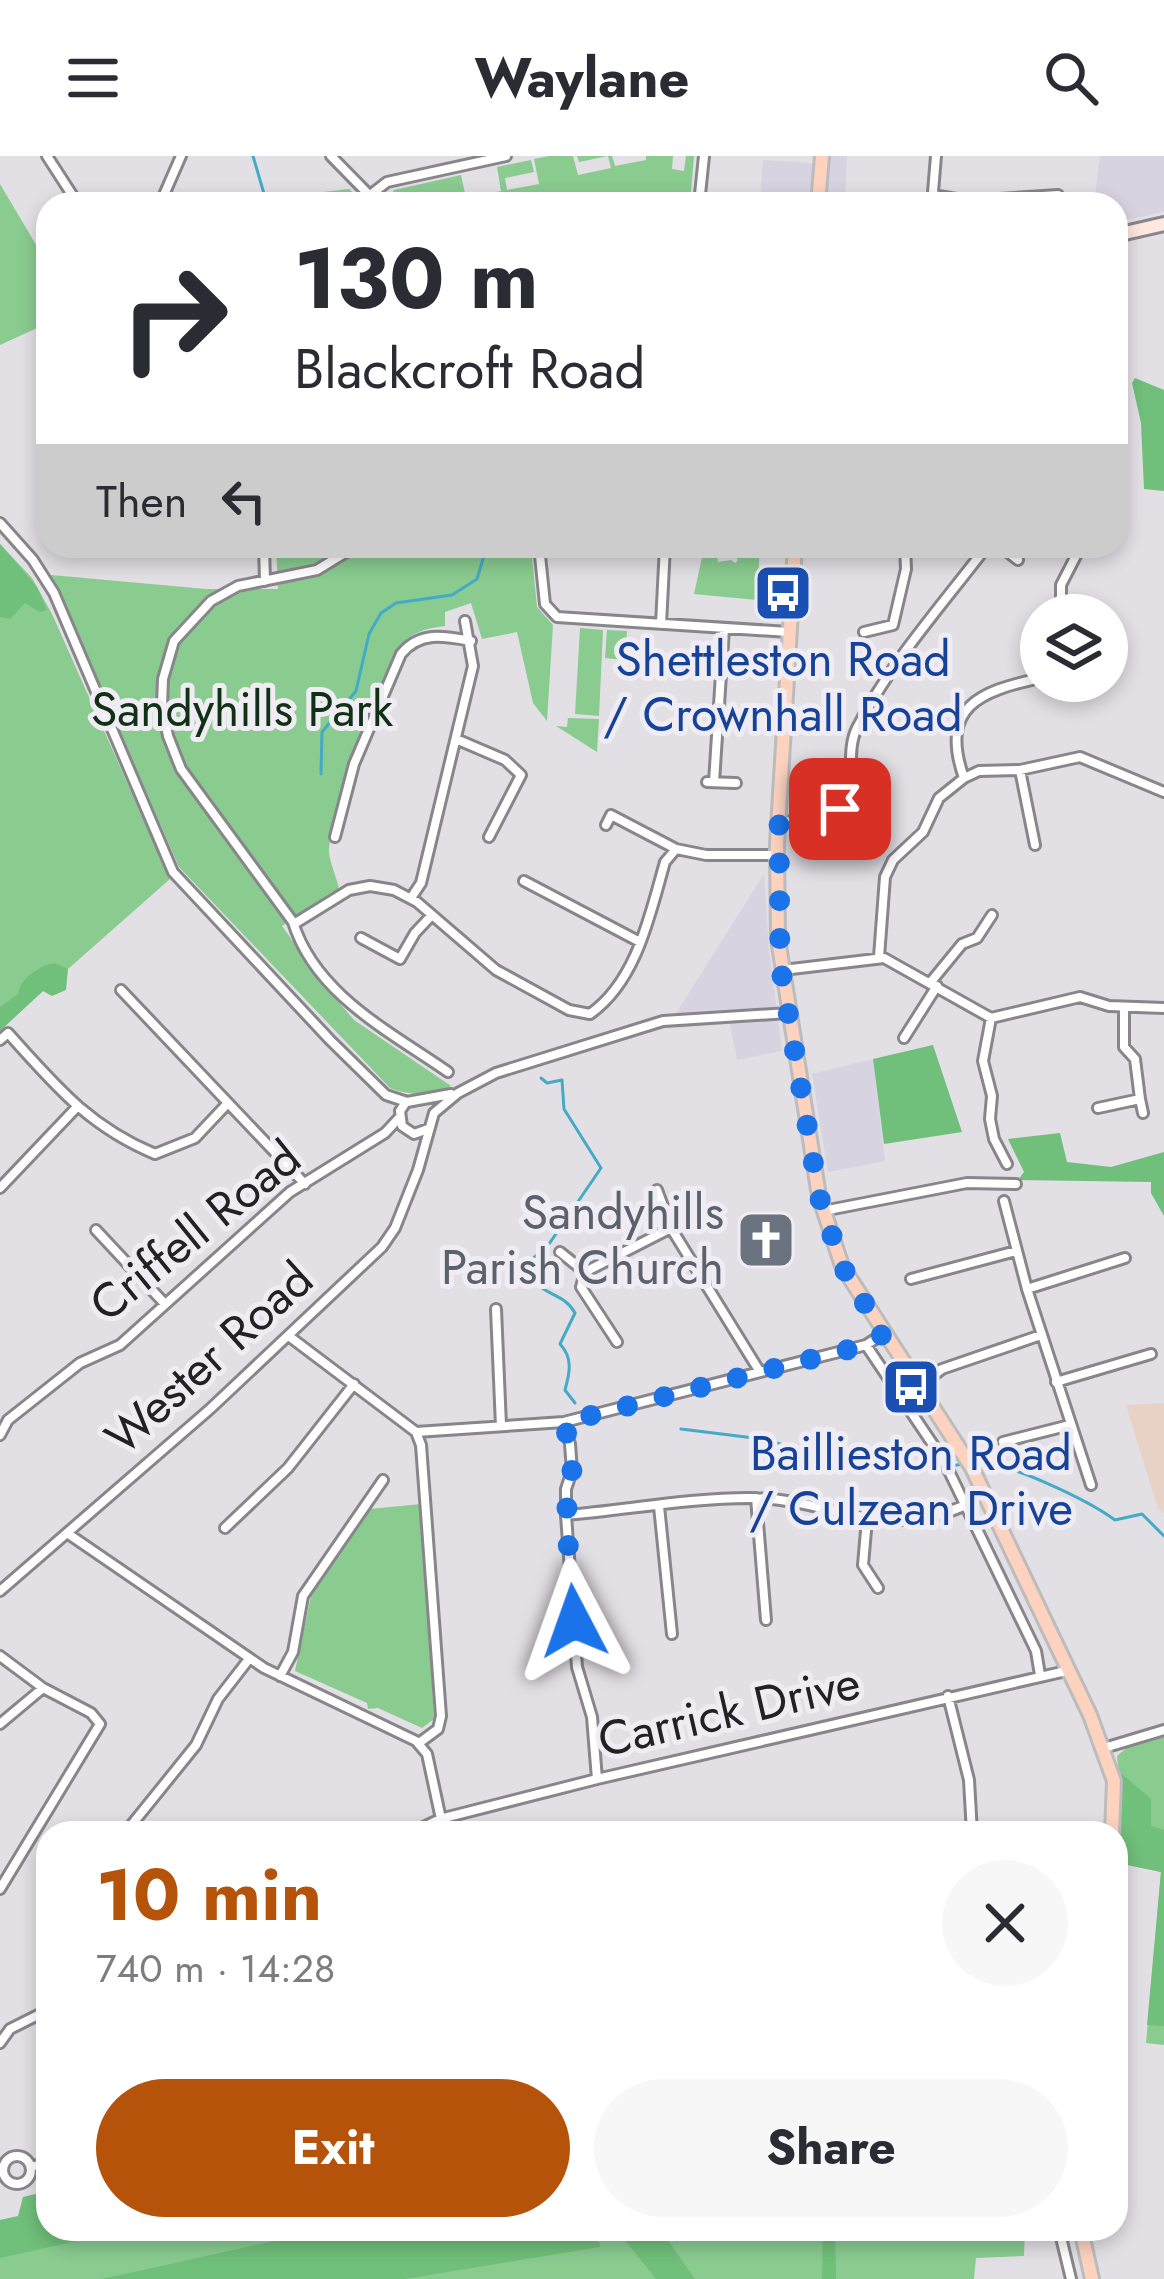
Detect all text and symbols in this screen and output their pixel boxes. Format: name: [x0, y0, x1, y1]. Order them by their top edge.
text: Waylane: [475, 39, 689, 117]
icon: menu: [60, 45, 126, 111]
icon: search: [1038, 45, 1104, 111]
text: 130 m: [294, 218, 539, 340]
icon: right: [96, 240, 252, 396]
text: Blackcroft Road: [294, 330, 645, 408]
icon: left: [211, 468, 277, 534]
text: Then: [96, 469, 187, 534]
bus stop icon: Shettleston Road / Crownhall Road: [752, 562, 814, 624]
map controls: [1020, 594, 1128, 702]
button: layers: [1020, 594, 1128, 702]
place label: Shettleston Road / Crownhall Road: [603, 625, 963, 749]
park label: Sandyhills Park: [91, 675, 394, 744]
pin: [789, 758, 891, 860]
icon: arrive: [807, 776, 873, 842]
street label: Criffell Road: [75, 1124, 315, 1338]
place label: Sandyhills Parish Church: [441, 1178, 724, 1302]
church icon: Sandyhills Parish Church: [735, 1209, 797, 1271]
street label: Wester Road: [90, 1246, 328, 1470]
bus stop icon: Baillieston Road / Culzean Drive: [880, 1356, 942, 1418]
place label: Baillieston Road / Culzean Drive: [749, 1419, 1073, 1543]
position arrow: [511, 1558, 637, 1684]
street label: Carrick Drive: [591, 1647, 867, 1775]
text: 10 min: [96, 1843, 322, 1947]
button: close: [942, 1860, 1068, 1986]
text: 740 m · 14:28: [96, 1940, 335, 1997]
button: Exit: [96, 2079, 570, 2217]
button: Share: [594, 2079, 1068, 2217]

